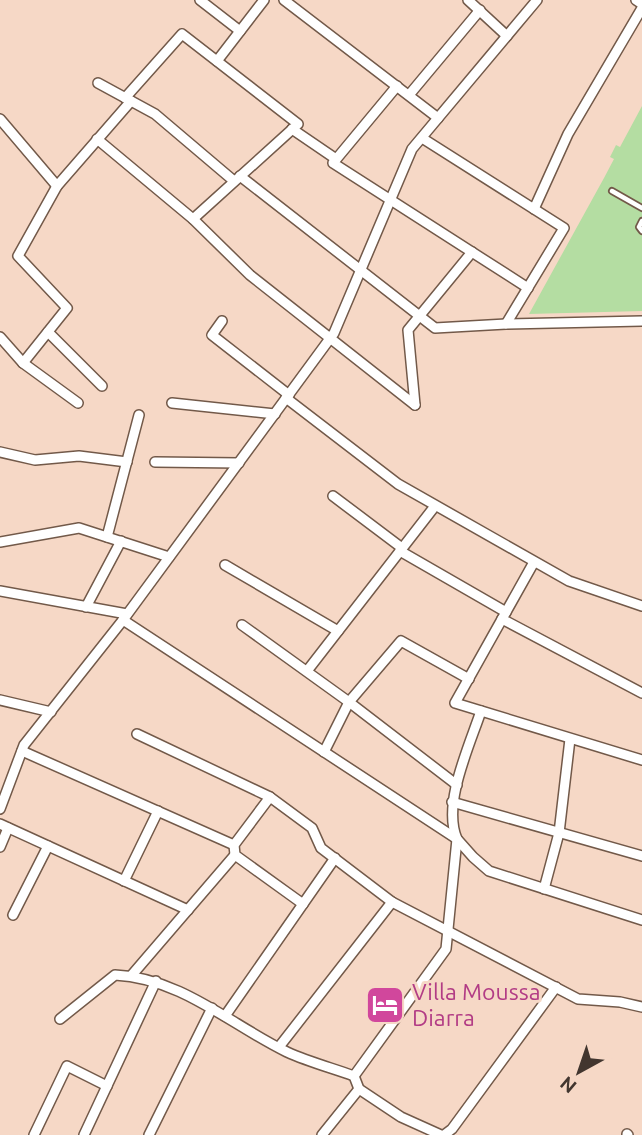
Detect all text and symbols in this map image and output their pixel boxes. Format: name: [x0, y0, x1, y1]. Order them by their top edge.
place label: Villa Moussa Diarra: [412, 979, 540, 1030]
hotel icon: Villa Moussa Diarra: [364, 984, 406, 1026]
north arrow: [544, 1037, 614, 1107]
text: N: [556, 1072, 581, 1098]

